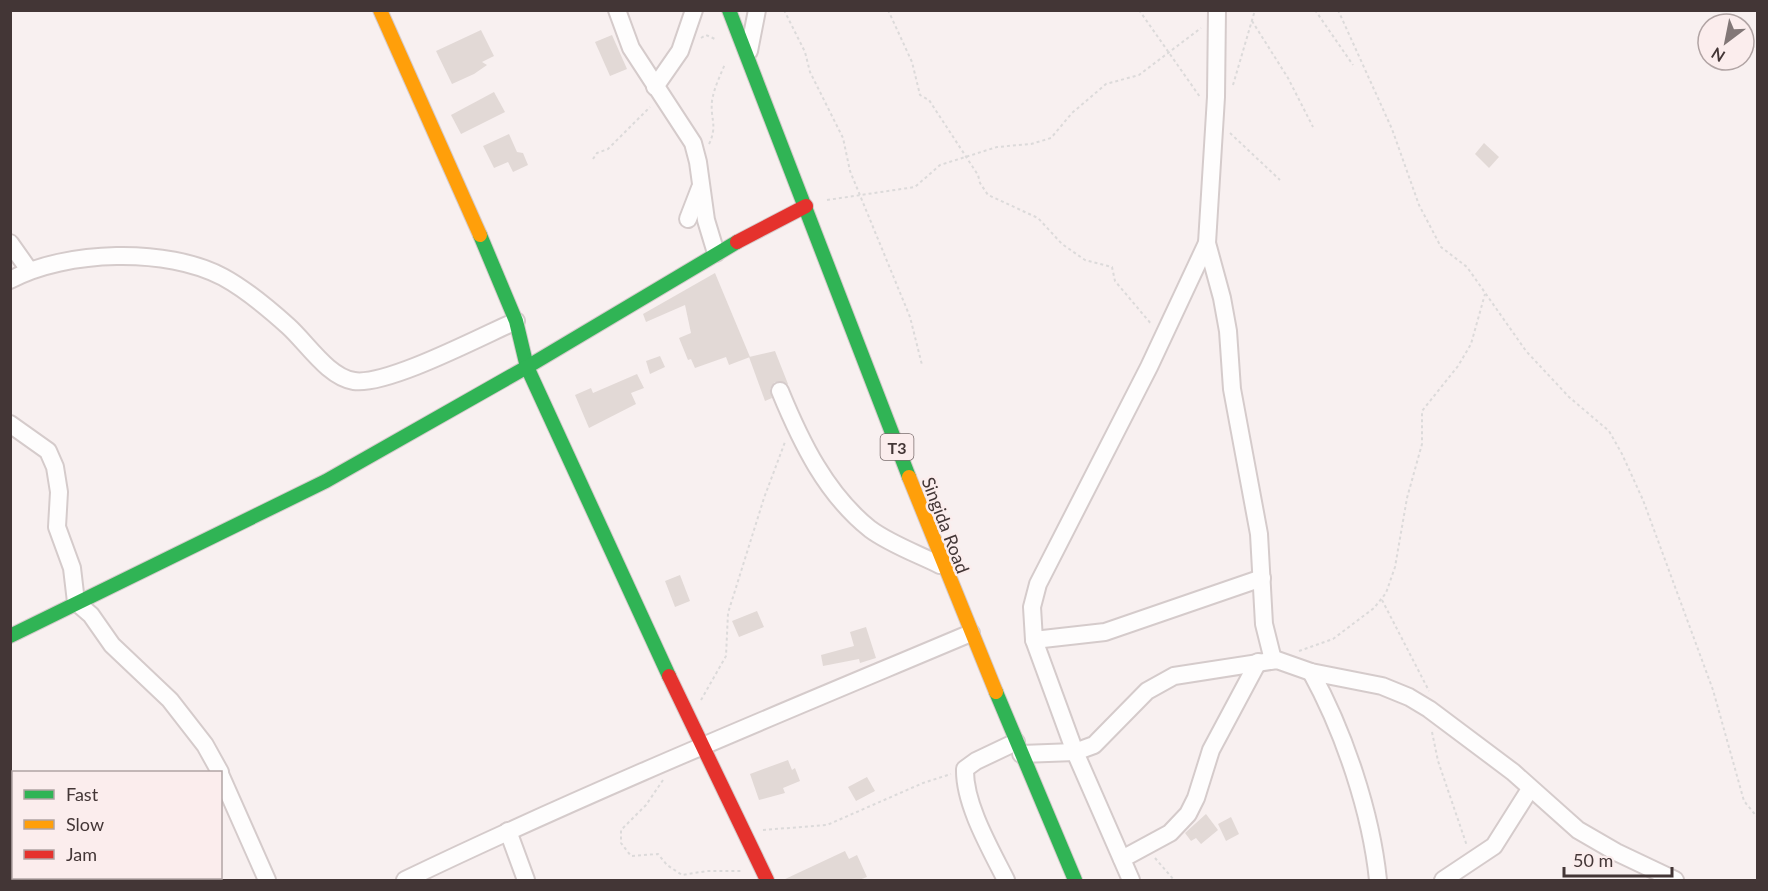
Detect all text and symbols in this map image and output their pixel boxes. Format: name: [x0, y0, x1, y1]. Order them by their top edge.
north arrow: [1696, 12, 1756, 72]
text: N: [1708, 44, 1728, 66]
road number: T3: [880, 434, 914, 460]
street label: Singida Road: [918, 474, 974, 576]
legend: [12, 771, 222, 879]
text: Fast: [66, 783, 99, 805]
text: Slow: [66, 813, 104, 835]
scale bar: [1564, 840, 1672, 878]
text: Jam: [66, 843, 97, 865]
text: 50 m: [1573, 849, 1613, 871]

